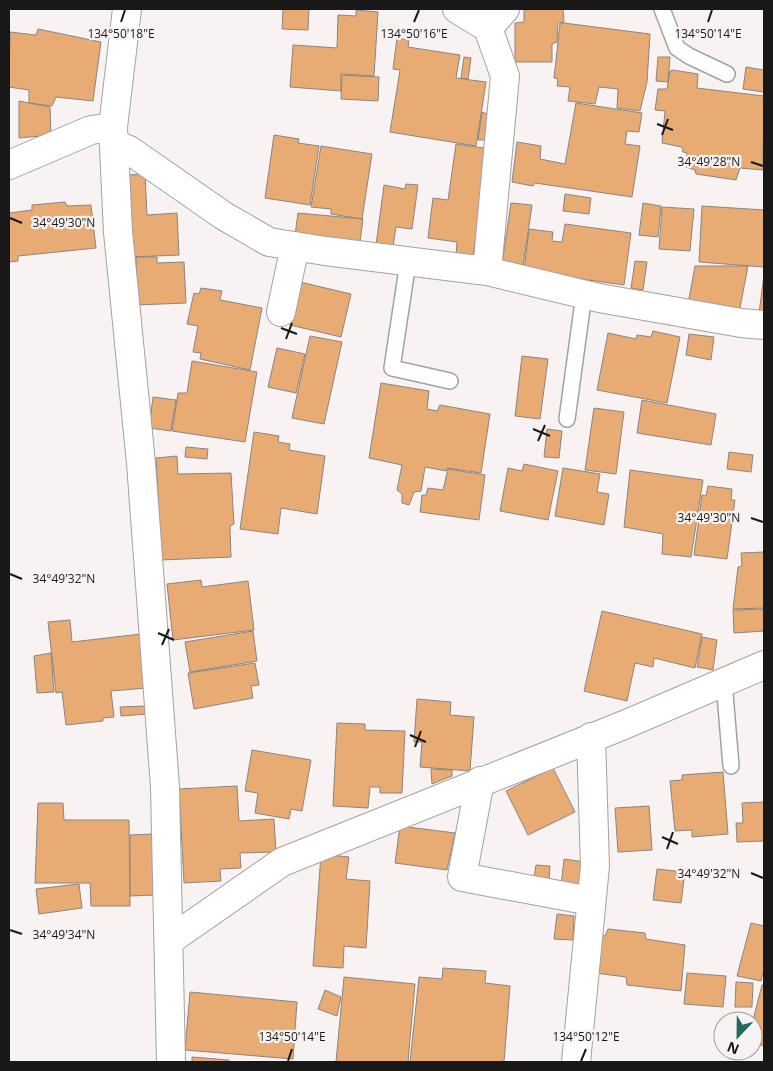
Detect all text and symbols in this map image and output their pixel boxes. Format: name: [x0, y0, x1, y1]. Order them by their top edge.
text: 134°50'18"E: [87, 25, 155, 42]
text: 134°50'16"E: [380, 25, 448, 42]
text: 134°50'14"E: [674, 25, 742, 42]
text: 34°49'28"N: [678, 153, 740, 170]
text: 34°49'30"N: [33, 214, 95, 231]
text: 34°49'30"N: [678, 509, 740, 526]
text: 34°49'32"N: [33, 570, 95, 587]
text: 34°49'32"N: [678, 865, 740, 882]
text: 34°49'34"N: [33, 926, 95, 943]
north arrow: [713, 1011, 763, 1061]
text: 134°50'14"E: [258, 1028, 326, 1045]
text: 134°50'12"E: [552, 1028, 620, 1045]
text: N: [724, 1038, 742, 1059]

